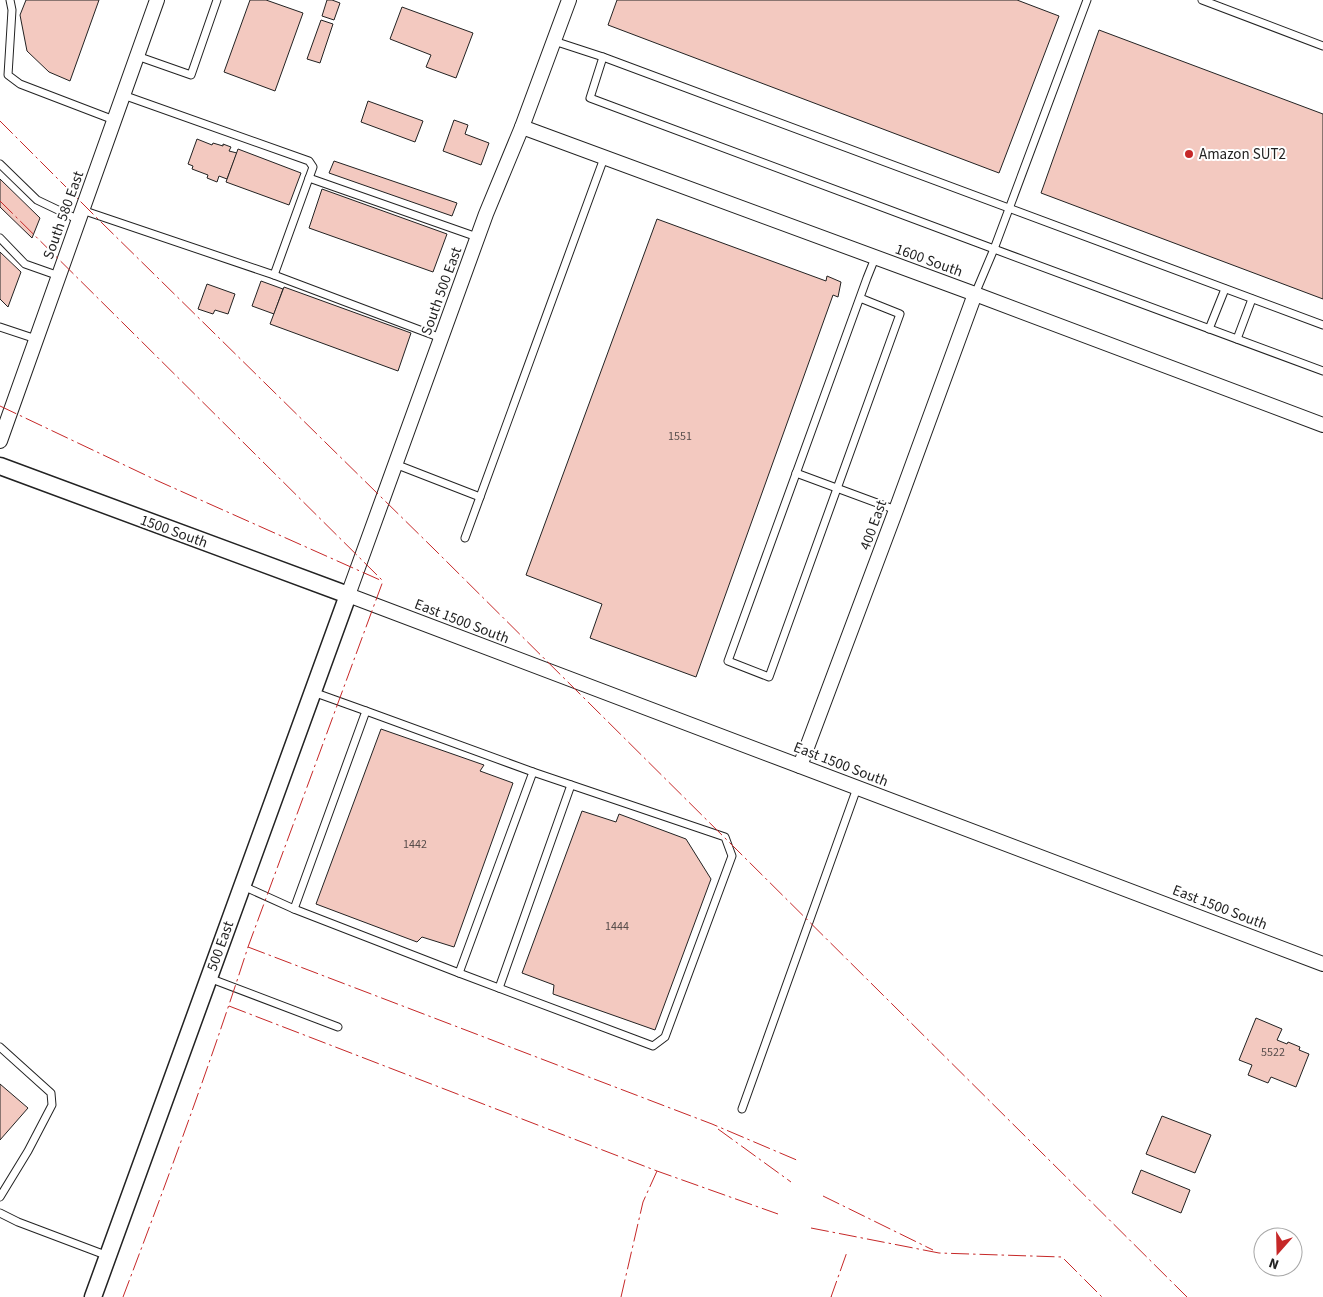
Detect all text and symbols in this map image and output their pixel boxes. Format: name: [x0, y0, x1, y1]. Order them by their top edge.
place label: Amazon SUT2: [1199, 144, 1286, 165]
marker: Amazon SUT2: [1183, 148, 1195, 160]
street label: South 580 East: [38, 168, 89, 262]
street label: 1600 South: [892, 239, 965, 282]
street label: South 500 East: [416, 244, 467, 338]
house number: 1551: [668, 428, 692, 445]
street label: 400 East: [855, 497, 892, 553]
street label: 1500 South: [137, 510, 210, 553]
street label: East 1500 South: [411, 594, 512, 649]
street label: East 1500 South: [790, 737, 891, 792]
house number: 1442: [403, 836, 427, 853]
street label: East 1500 South: [1169, 880, 1270, 935]
street label: 500 East: [202, 918, 239, 974]
house number: 1444: [605, 918, 629, 935]
house number: 5522: [1261, 1044, 1285, 1061]
north arrow: [1253, 1227, 1303, 1277]
text: N: [1266, 1252, 1282, 1274]

